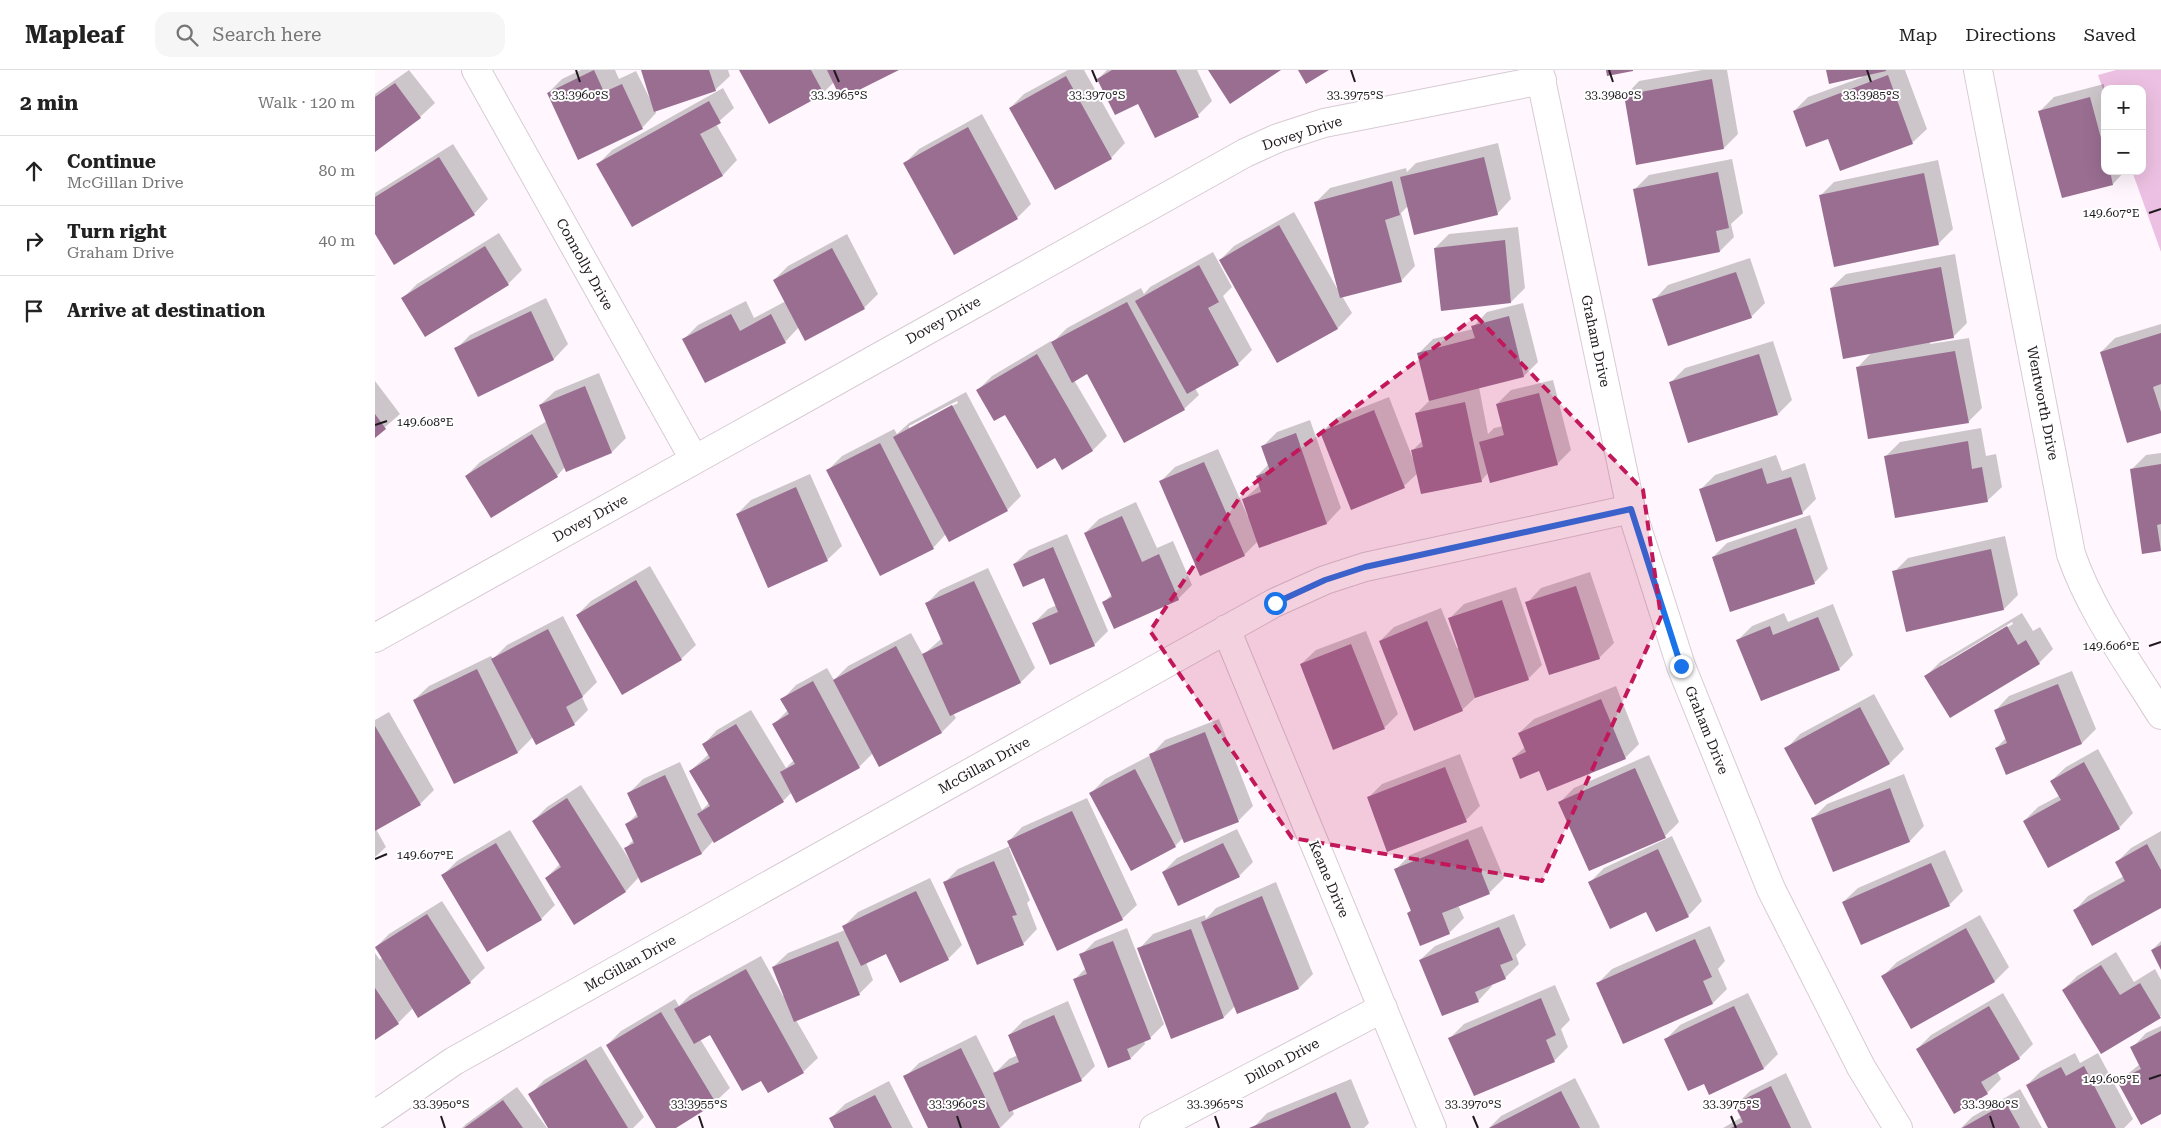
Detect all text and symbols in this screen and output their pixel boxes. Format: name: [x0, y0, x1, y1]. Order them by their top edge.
search box: [155, 12, 505, 57]
text: Mapleaf: [25, 21, 125, 49]
icon: search: [173, 21, 201, 49]
text: Search here: [213, 23, 321, 46]
text: Map: [1899, 24, 1937, 45]
text: Directions: [1965, 24, 2056, 45]
text: Saved: [2084, 24, 2136, 45]
map controls: [2101, 85, 2146, 175]
button: +: [2101, 85, 2146, 130]
text: 33.3960°S: [552, 88, 608, 102]
text: 33.3965°S: [811, 88, 867, 102]
text: 33.3970°S: [1069, 88, 1125, 102]
text: 33.3975°S: [1327, 88, 1383, 102]
text: 33.3980°S: [1585, 88, 1641, 102]
text: 33.3985°S: [1843, 88, 1899, 102]
text: 2 min: [20, 91, 78, 115]
text: Walk · 120 m: [258, 93, 355, 112]
street label: Dovey Drive: [1260, 112, 1344, 153]
button: −: [2101, 130, 2146, 175]
text: Continue: [67, 150, 156, 173]
icon: ahead: [20, 157, 48, 185]
text: 80 m: [318, 161, 355, 180]
text: McGillan Drive: [67, 173, 184, 192]
text: 149.607°E: [2083, 206, 2139, 220]
street label: Connolly Drive: [553, 215, 617, 313]
text: Turn right: [67, 220, 167, 243]
icon: right: [20, 227, 48, 255]
text: 40 m: [318, 231, 355, 250]
text: Graham Drive: [67, 243, 174, 262]
street label: Dovey Drive: [903, 293, 983, 347]
street label: Graham Drive: [1578, 294, 1614, 389]
icon: arrive: [20, 297, 48, 325]
text: Arrive at destination: [67, 299, 265, 322]
street label: Wentworth Drive: [2024, 345, 2062, 462]
text: 149.608°E: [397, 415, 453, 429]
street label: Dovey Drive: [550, 491, 630, 545]
route start: [1264, 592, 1287, 615]
text: 149.606°E: [2083, 639, 2139, 653]
route end: [1670, 655, 1693, 678]
street label: Graham Drive: [1682, 684, 1732, 777]
street label: McGillan Drive: [936, 733, 1033, 797]
street label: Keane Drive: [1306, 838, 1352, 920]
text: 149.607°E: [397, 848, 453, 862]
street label: McGillan Drive: [582, 931, 679, 995]
street label: Dillon Drive: [1242, 1035, 1322, 1087]
text: 149.605°E: [2083, 1072, 2139, 1086]
text: 33.3950°S: [413, 1097, 469, 1111]
text: 33.3955°S: [671, 1097, 727, 1111]
text: 33.3960°S: [929, 1097, 985, 1111]
text: 33.3965°S: [1187, 1097, 1243, 1111]
text: 33.3970°S: [1445, 1097, 1501, 1111]
text: 33.3975°S: [1703, 1097, 1759, 1111]
text: 33.3980°S: [1962, 1097, 2018, 1111]

